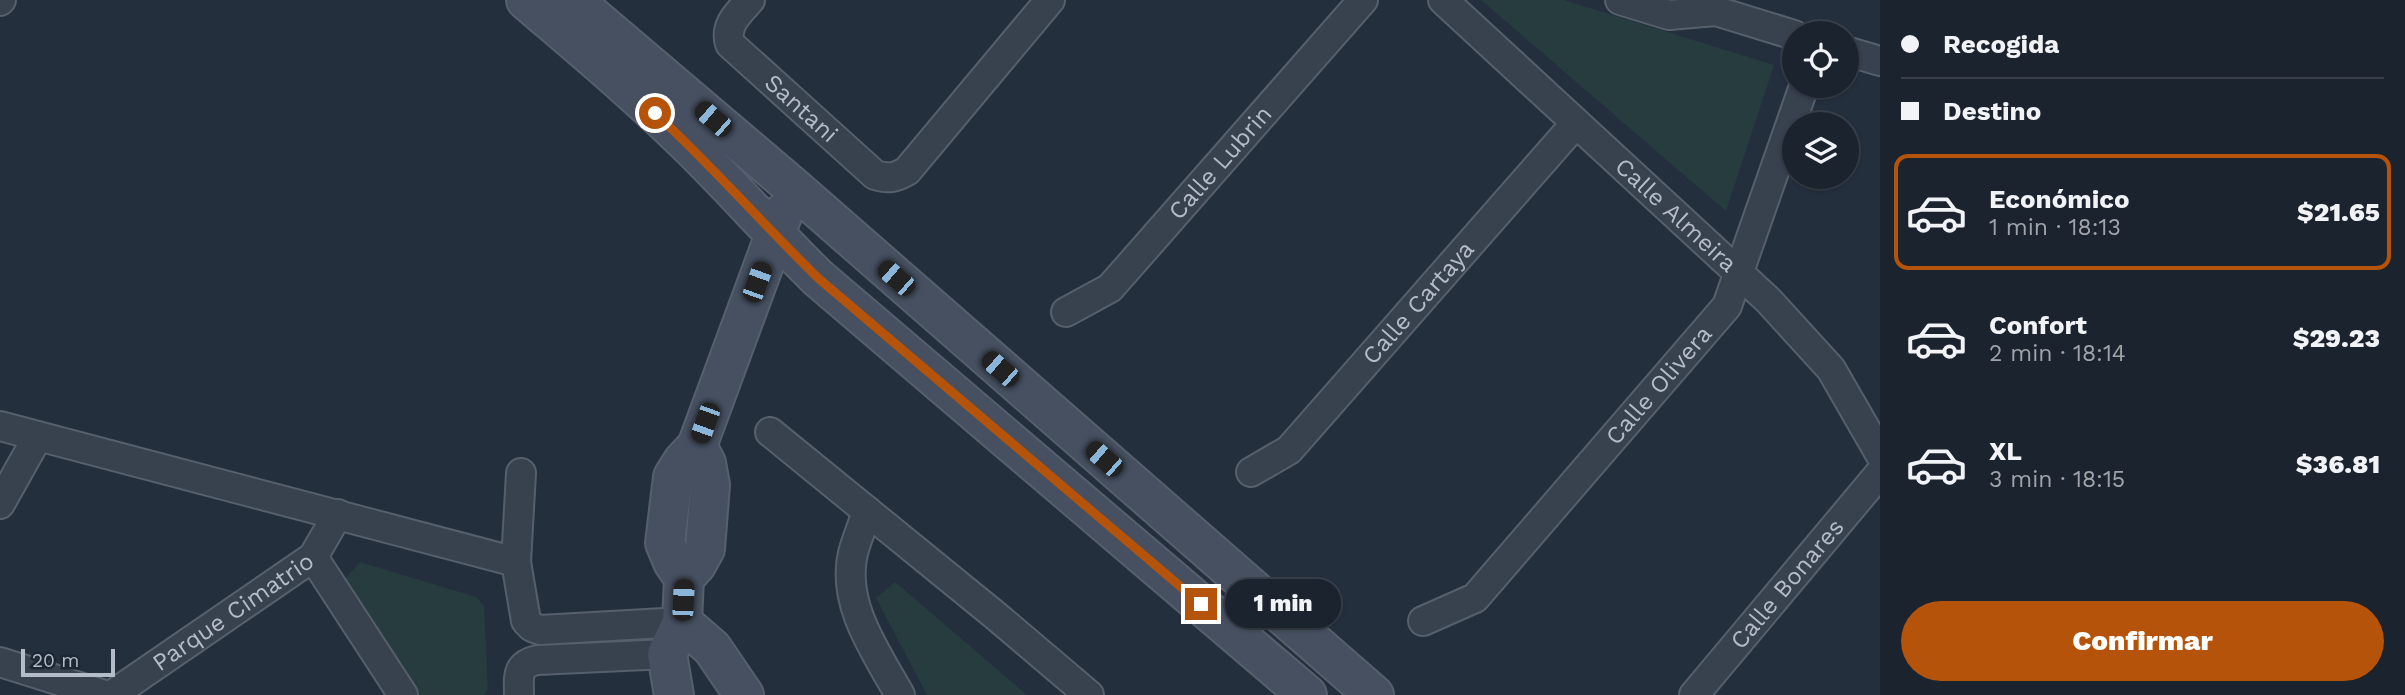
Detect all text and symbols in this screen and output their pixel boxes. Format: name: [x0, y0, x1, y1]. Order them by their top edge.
map controls: [1782, 21, 1859, 189]
button: locate: [1782, 21, 1859, 98]
text: Recogida: [1943, 29, 2059, 59]
street label: Santani: [759, 68, 843, 148]
text: Destino: [1943, 96, 2041, 126]
route start: [639, 97, 671, 129]
car: [691, 97, 736, 141]
street label: Calle Lubrin: [1163, 100, 1277, 225]
button: layers: [1782, 112, 1859, 189]
street label: Calle Almeira: [1609, 152, 1742, 278]
icon: car: [1905, 181, 1968, 244]
text: Económico: [1989, 184, 2130, 214]
text: $21.65: [2297, 197, 2380, 227]
text: 1 min · 18:13: [1989, 214, 2121, 241]
street label: Calle Cartaya: [1357, 235, 1480, 370]
car: [874, 256, 919, 300]
car: [740, 259, 775, 305]
icon: car: [1905, 307, 1968, 370]
text: Confort: [1989, 310, 2087, 340]
street label: Calle Olivera: [1600, 320, 1718, 450]
text: $29.23: [2293, 323, 2380, 353]
text: 2 min · 18:14: [1989, 340, 2126, 367]
car: [978, 347, 1023, 391]
car: [688, 400, 723, 446]
icon: car: [1905, 433, 1968, 496]
text: XL: [1989, 436, 2022, 466]
car: [1082, 437, 1127, 481]
text: $36.81: [2296, 449, 2380, 479]
text: 3 min · 18:15: [1989, 466, 2125, 493]
street label: Calle Bonares: [1725, 513, 1850, 655]
street label: Parque Cimatrio: [147, 547, 319, 677]
car: [672, 578, 695, 622]
callout: 1 min: [1226, 580, 1341, 628]
route end: [1185, 588, 1217, 620]
text: 1 min: [1253, 590, 1313, 617]
button: Confirmar: [1901, 601, 2384, 681]
scale bar: [21, 646, 116, 678]
text: 20 m: [32, 649, 79, 672]

